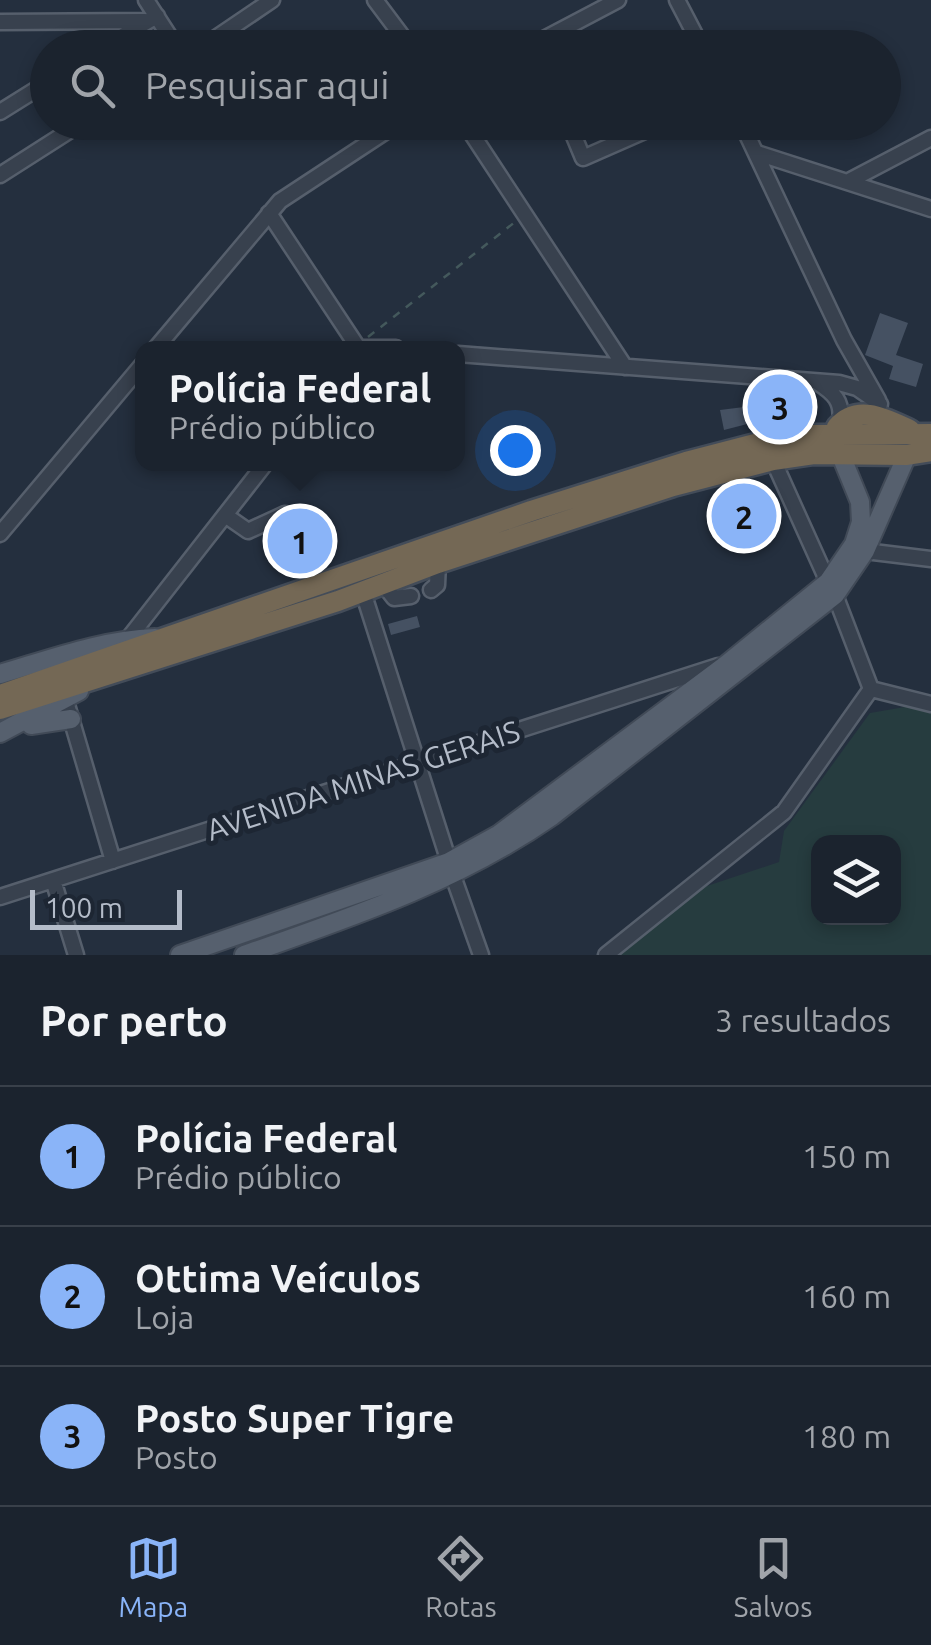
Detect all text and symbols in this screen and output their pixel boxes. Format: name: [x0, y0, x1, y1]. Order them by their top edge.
search box: [30, 30, 901, 140]
icon: search: [65, 58, 120, 113]
text: Pesquisar aqui: [145, 64, 389, 106]
popup: [135, 341, 465, 471]
text: Polícia Federal: [169, 367, 431, 409]
pin: 3: [748, 370, 812, 444]
text: Prédio público: [169, 409, 376, 445]
your location: [490, 425, 541, 476]
pin: 2: [712, 478, 776, 554]
pin: 1: [268, 504, 332, 578]
street label: AVENIDA MINAS GERAIS: [202, 713, 524, 847]
map controls: [811, 835, 901, 925]
button: layers: [811, 835, 901, 925]
scale bar: [30, 885, 182, 930]
text: 100 m: [45, 892, 123, 923]
text: Por perto: [40, 997, 228, 1044]
text: 3 resultados: [715, 1002, 891, 1038]
text: Polícia Federal: [135, 1117, 397, 1159]
text: 1: [63, 1138, 82, 1174]
text: 150 m: [802, 1138, 891, 1174]
text: Prédio público: [135, 1159, 342, 1195]
text: Ottima Veículos: [135, 1257, 421, 1299]
text: 2: [63, 1278, 82, 1314]
text: 160 m: [802, 1278, 891, 1314]
text: Loja: [135, 1299, 194, 1335]
text: Posto Super Tigre: [135, 1397, 454, 1439]
text: 3: [63, 1418, 82, 1454]
text: 180 m: [802, 1418, 891, 1454]
text: Posto: [135, 1439, 218, 1475]
tab: Mapa: [119, 1531, 188, 1622]
tab: Rotas: [425, 1531, 497, 1622]
tab: Salvos: [734, 1531, 812, 1622]

